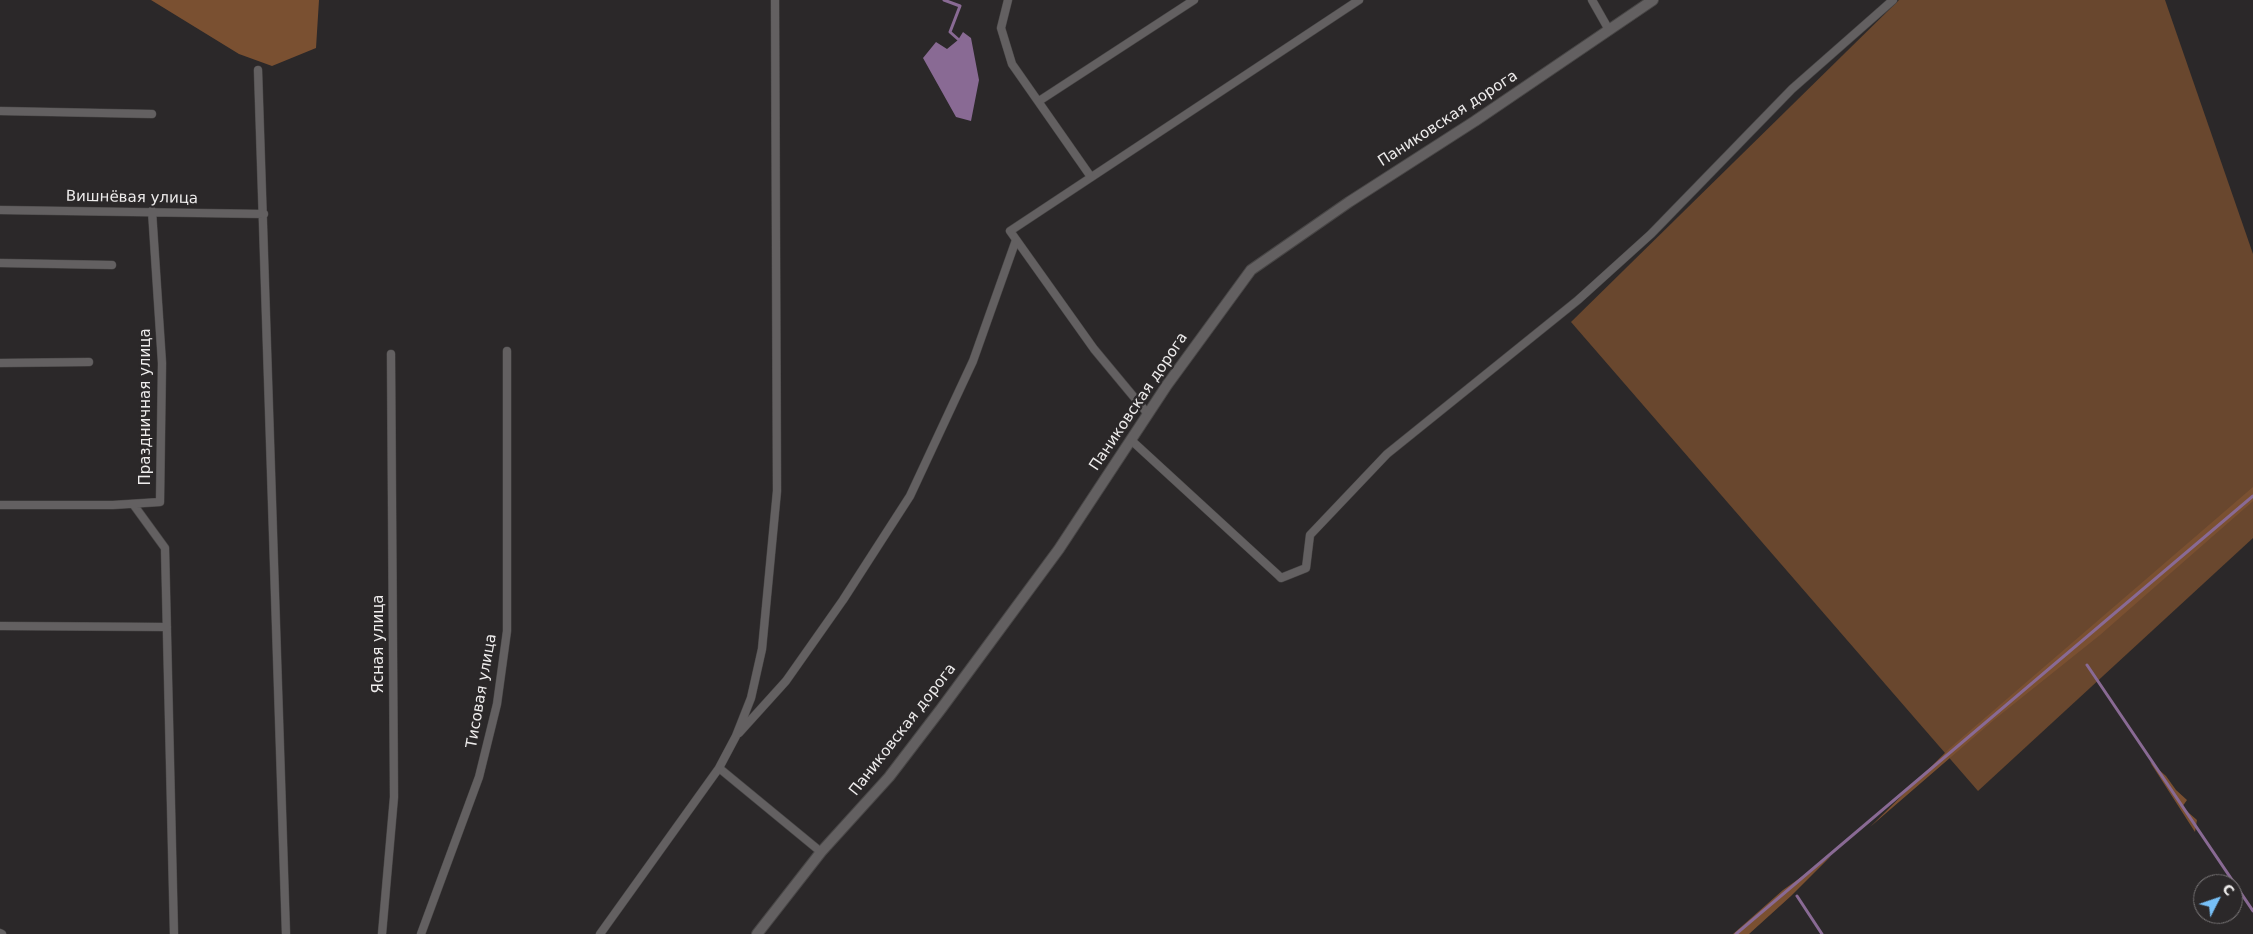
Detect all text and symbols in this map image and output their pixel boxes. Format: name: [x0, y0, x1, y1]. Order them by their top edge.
street label: Паниковская дорога: [1375, 67, 1521, 171]
street label: Вишнёвая улица: [66, 188, 198, 208]
street label: Праздничная улица: [137, 328, 155, 486]
street label: Паниковская дорога: [1086, 330, 1192, 474]
street label: Ясная улица: [370, 594, 388, 694]
street label: Тисовая улица: [463, 632, 501, 750]
street label: Паниковская дорога: [846, 660, 960, 800]
north arrow: [2193, 874, 2243, 924]
text: С: [2219, 881, 2238, 899]

